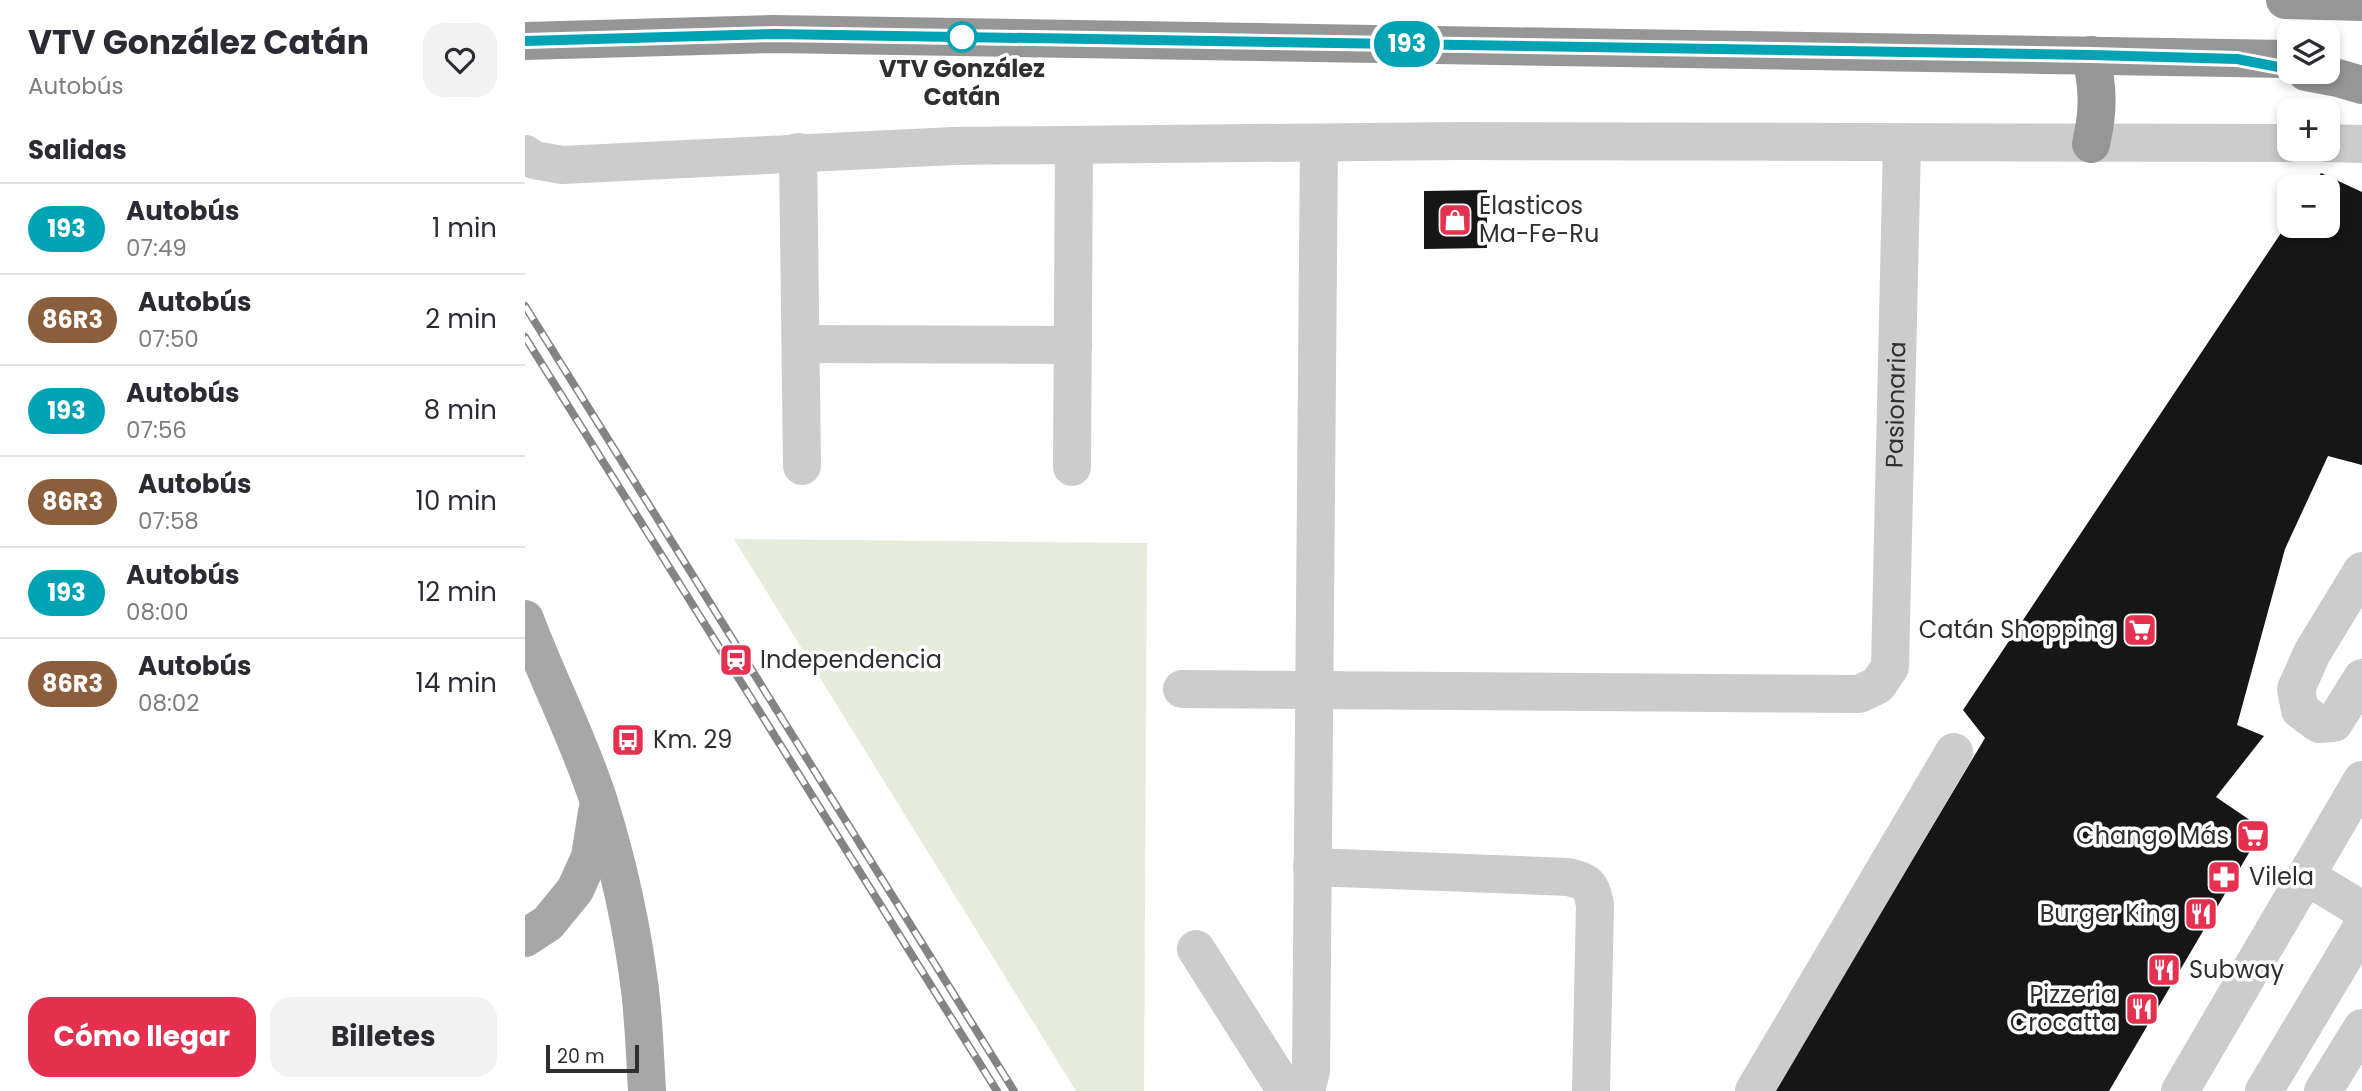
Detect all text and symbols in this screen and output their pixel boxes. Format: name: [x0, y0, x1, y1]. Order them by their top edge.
text: VTV González Catán: [28, 19, 369, 66]
line badge: 193: [1367, 21, 1447, 67]
map controls: [2277, 21, 2340, 238]
button: layers: [2277, 21, 2340, 84]
marker: VTV González Catán: [947, 22, 977, 52]
button: heart: [423, 23, 497, 97]
text: 193: [1388, 27, 1426, 60]
place label: VTV González Catán: [879, 52, 1045, 113]
text: Autobús: [28, 70, 124, 102]
button: +: [2277, 98, 2340, 161]
text: Salidas: [28, 132, 127, 168]
button: −: [2277, 175, 2340, 238]
place label: Elasticos Ma-Fe-Ru: [1479, 189, 1599, 250]
text: Autobús: [126, 193, 240, 229]
shop icon: Elasticos Ma-Fe-Ru: [1436, 201, 1474, 239]
text: 1 min: [432, 210, 497, 246]
text: 193: [47, 212, 86, 245]
text: 07:49: [126, 232, 187, 264]
text: Autobús: [138, 284, 252, 320]
text: 2 min: [425, 301, 497, 337]
text: 86R3: [42, 303, 103, 336]
text: 07:50: [138, 323, 199, 355]
street label: Pasionaria: [1878, 341, 1913, 468]
text: Autobús: [126, 375, 240, 411]
text: 8 min: [424, 392, 497, 428]
text: 193: [47, 394, 86, 427]
text: 07:56: [126, 414, 187, 446]
text: Autobús: [138, 466, 252, 502]
text: 10 min: [416, 483, 497, 519]
text: 86R3: [42, 485, 103, 518]
text: 07:58: [138, 505, 199, 537]
text: Autobús: [126, 557, 240, 593]
text: 12 min: [417, 574, 497, 610]
text: 193: [47, 576, 86, 609]
text: 08:00: [126, 596, 189, 628]
supermarket icon: Catán Shopping: [2121, 611, 2159, 649]
place label: Catán Shopping: [1919, 613, 2115, 646]
station icon: Independencia: [717, 641, 755, 679]
place label: Independencia: [760, 643, 942, 676]
text: Autobús: [138, 648, 252, 684]
text: 14 min: [416, 665, 497, 701]
text: 86R3: [42, 667, 103, 700]
text: 08:02: [138, 687, 200, 719]
bus stop icon: Km. 29: [609, 721, 647, 759]
place label: Km. 29: [653, 723, 732, 756]
supermarket icon: Chango Más: [2234, 817, 2272, 855]
place label: Chango Más: [2076, 819, 2229, 852]
pharmacy icon: Vilela: [2205, 858, 2243, 896]
place label: Vilela: [2249, 860, 2314, 893]
restaurant icon: Burger King: [2182, 895, 2220, 933]
place label: Burger King: [2040, 897, 2177, 930]
restaurant icon: Subway: [2145, 951, 2183, 989]
place label: Subway: [2189, 953, 2285, 986]
place label: Pizzeria Crocatta: [2010, 978, 2117, 1039]
restaurant icon: Pizzeria Crocatta: [2123, 990, 2161, 1028]
button: Cómo llegar: [28, 997, 256, 1077]
button: Billetes: [270, 997, 497, 1077]
scale bar: [546, 1042, 639, 1074]
text: 20 m: [557, 1043, 605, 1070]

